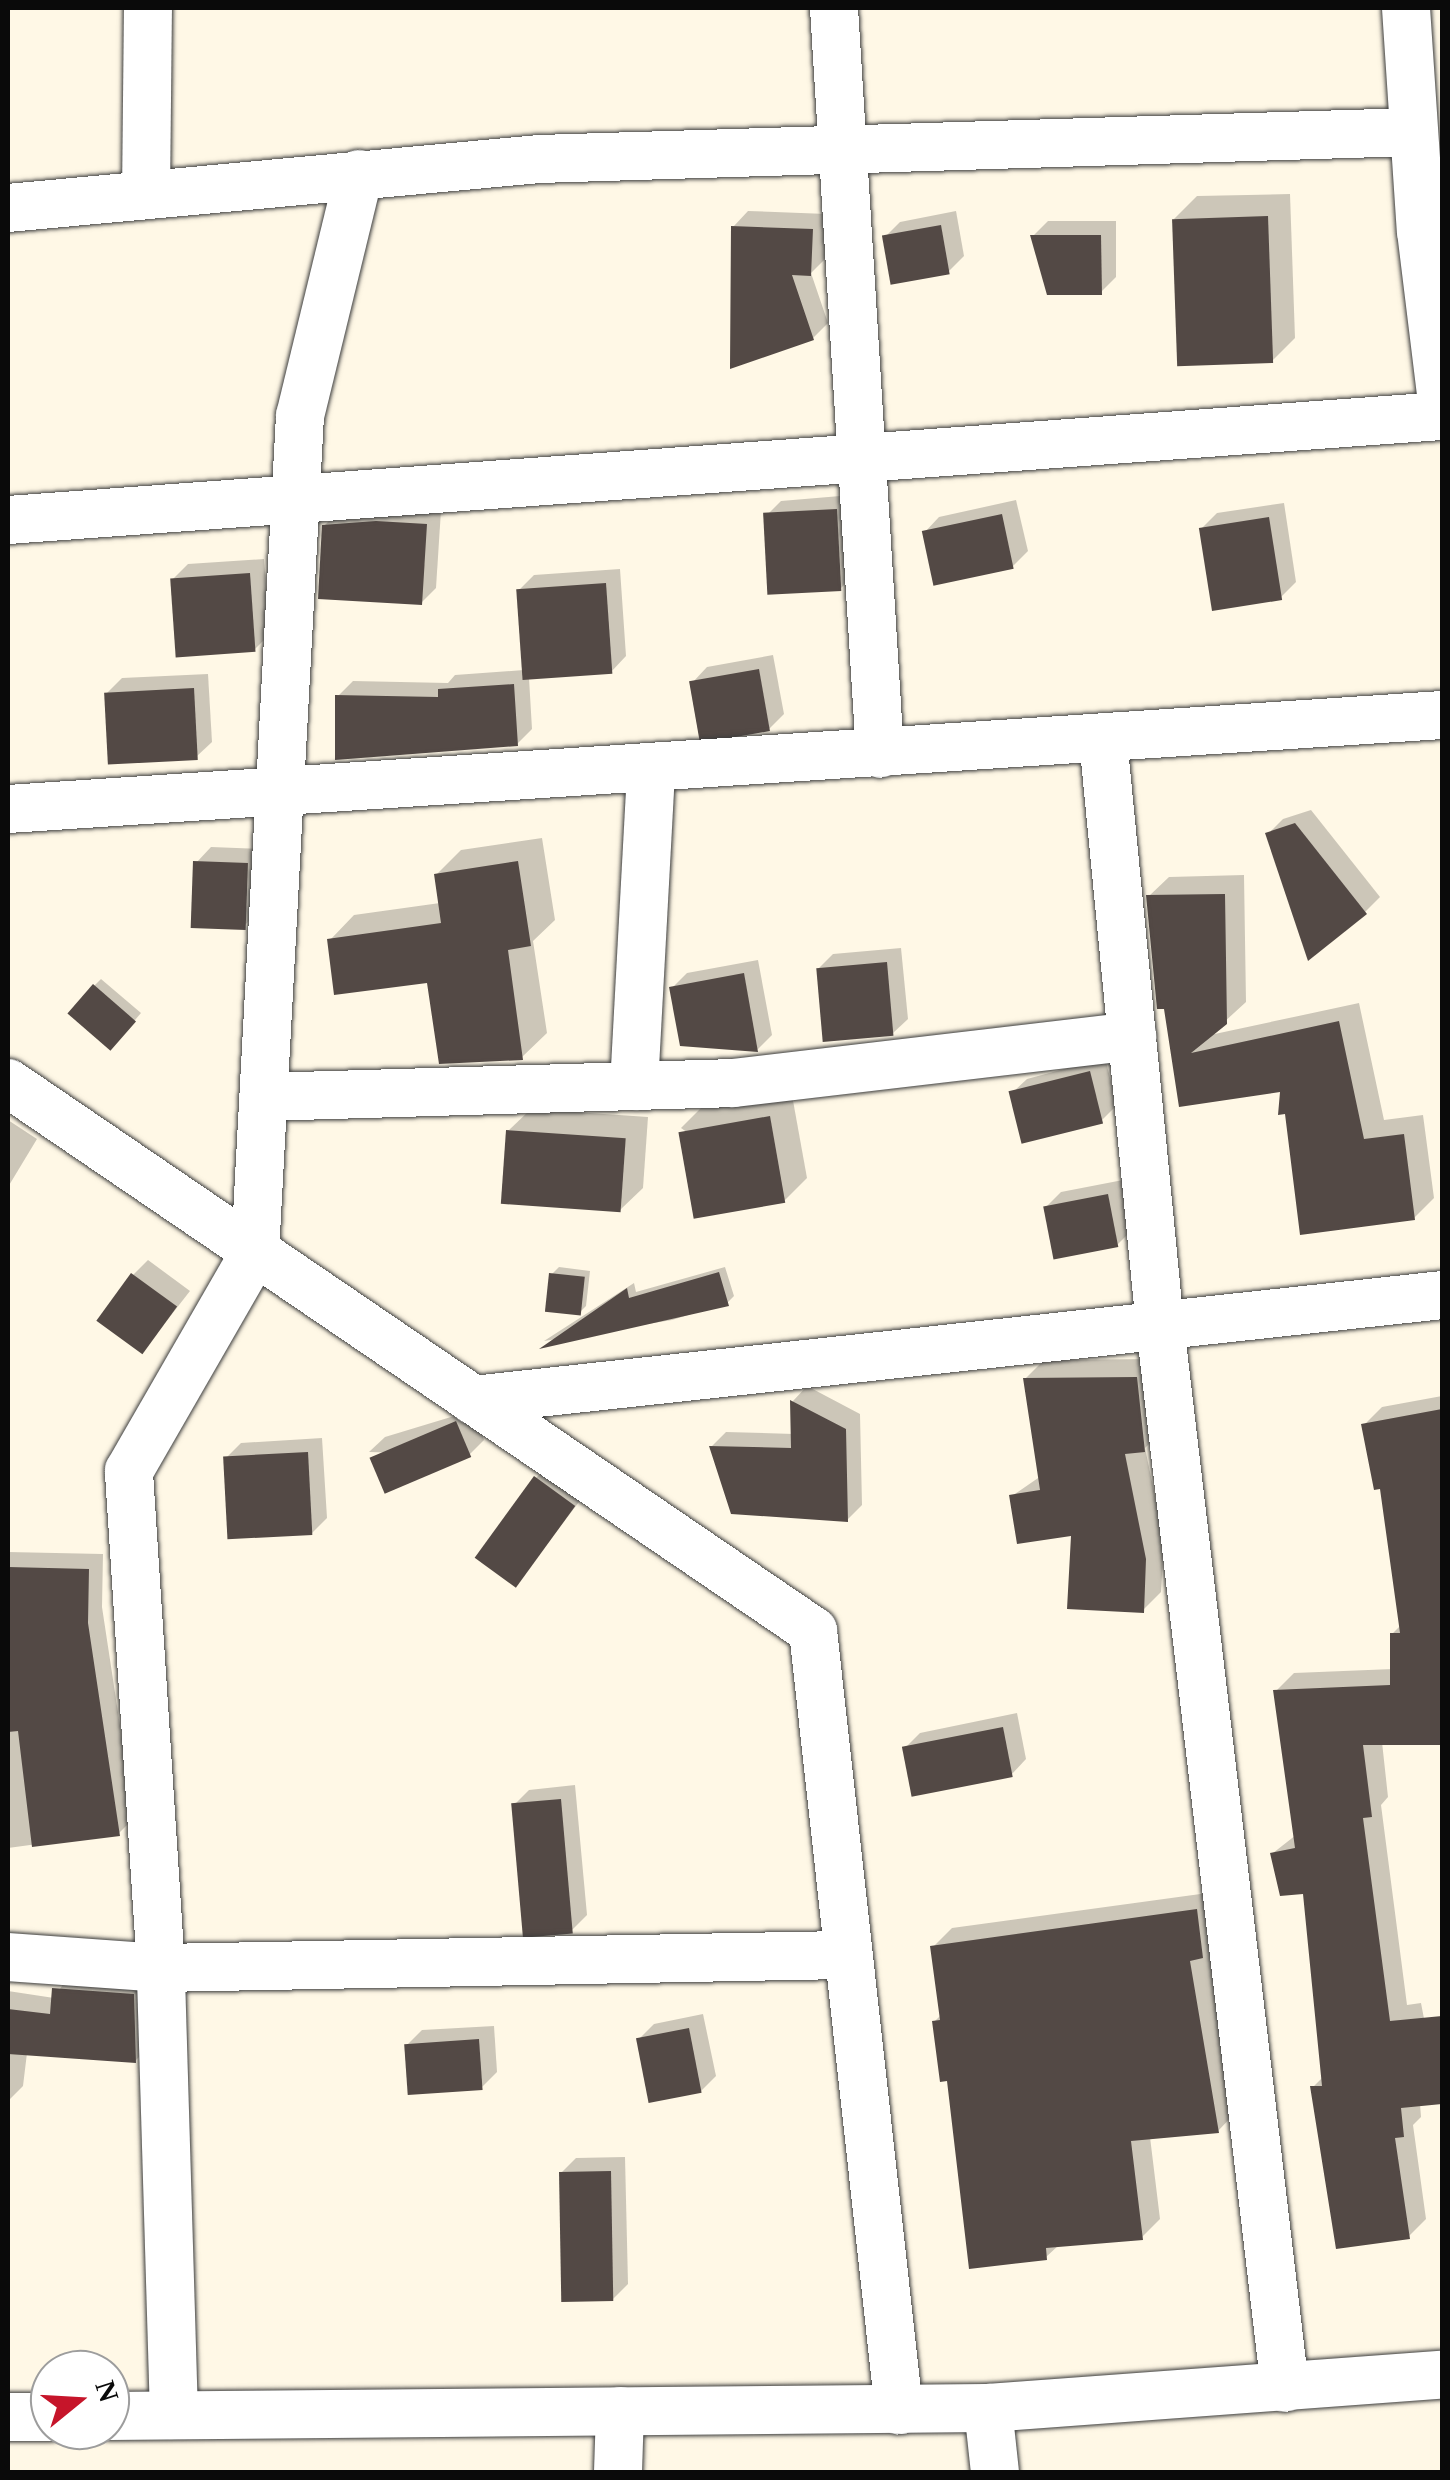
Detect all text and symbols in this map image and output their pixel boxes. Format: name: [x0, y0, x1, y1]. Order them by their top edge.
north arrow: [30, 2350, 130, 2450]
text: N: [89, 2377, 125, 2406]

